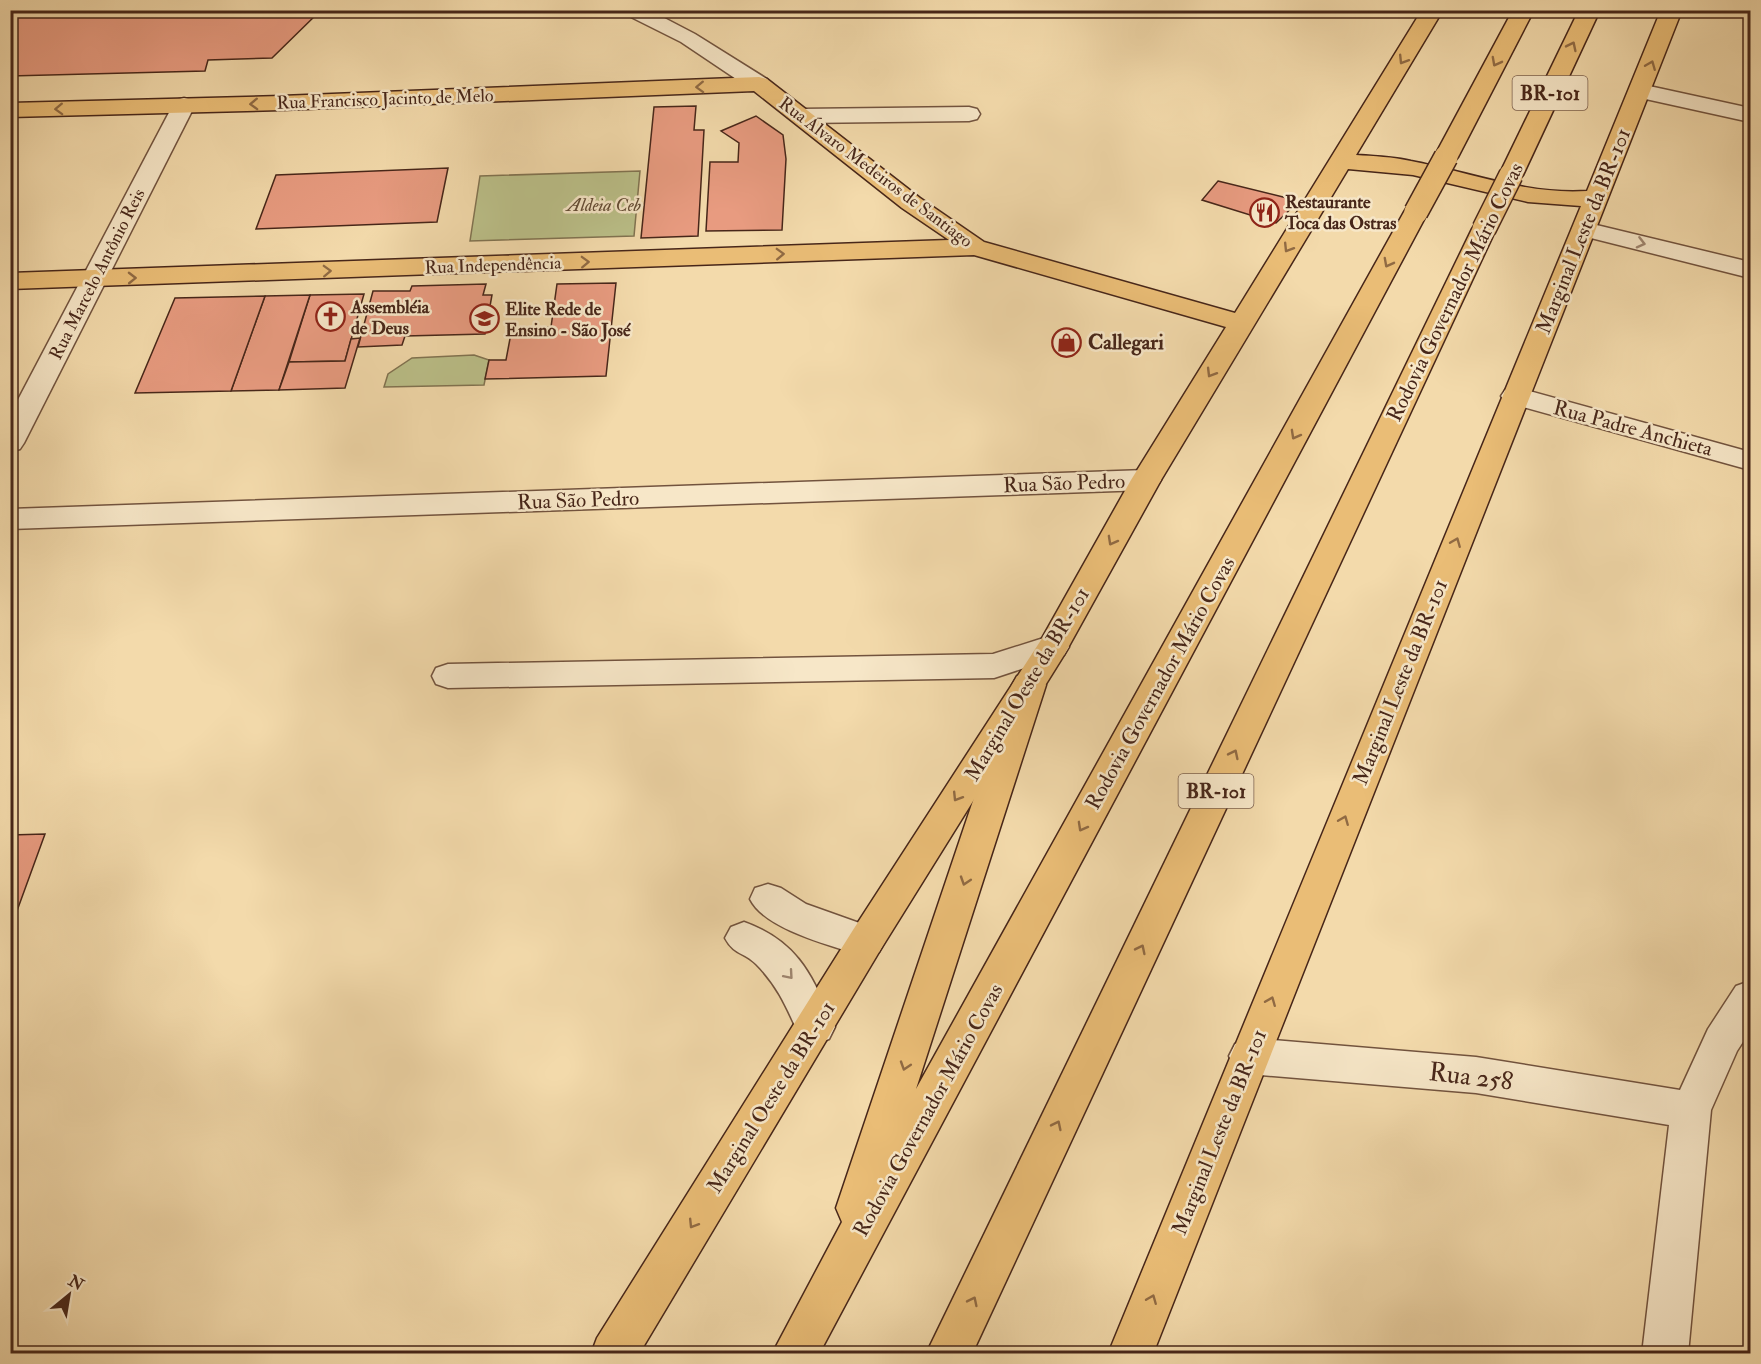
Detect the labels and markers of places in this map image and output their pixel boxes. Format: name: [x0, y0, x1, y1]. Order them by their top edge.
place label: Restaurante Toca das Ostras: [1284, 191, 1396, 235]
restaurant icon: Restaurante Toca das Ostras: [1248, 196, 1280, 228]
place label: Assembléia de Deus: [350, 296, 430, 340]
place label: Elite Rede de Ensino - São José: [505, 298, 631, 342]
church icon: Assembléia de Deus: [314, 301, 346, 333]
school or university icon: Elite Rede de Ensino - São José: [468, 303, 500, 335]
shop icon: Callegari: [1051, 326, 1083, 358]
place label: Callegari: [1088, 329, 1164, 356]

